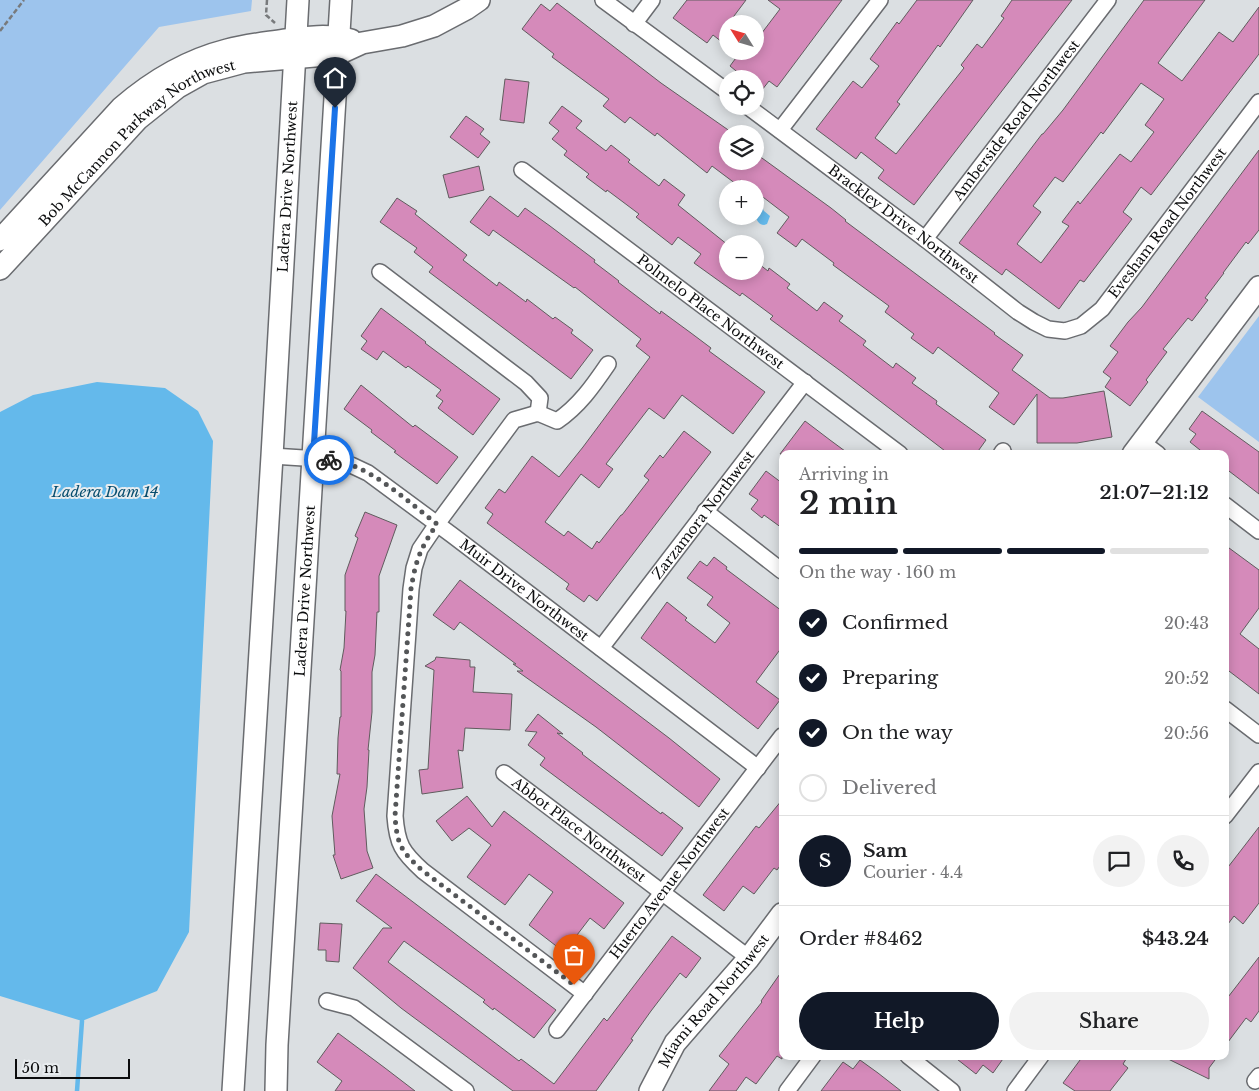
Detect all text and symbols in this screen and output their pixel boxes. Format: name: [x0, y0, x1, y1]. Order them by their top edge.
north arrow: [719, 15, 764, 60]
map controls: [719, 15, 764, 280]
street label: Amberside Road Northwest: [948, 35, 1084, 205]
street label: Bob McCannon Parkway Northwest: [35, 56, 238, 230]
pin: [314, 57, 356, 108]
icon: home: [321, 64, 349, 92]
button: locate: [719, 70, 764, 115]
street label: Ladera Drive Northwest: [273, 100, 301, 273]
button: layers: [719, 125, 764, 170]
street label: Evesham Road Northwest: [1104, 143, 1231, 302]
street label: Brackley Drive Northwest: [825, 161, 983, 287]
button: +: [719, 180, 764, 225]
button: −: [719, 235, 764, 280]
street label: Polmelo Place Northwest: [634, 251, 788, 373]
courier: [304, 435, 354, 485]
icon: bike: [315, 446, 343, 474]
street label: Zarzamora Northwest: [648, 446, 759, 583]
text: Arriving in: [799, 464, 889, 484]
text: 21:07–21:12: [1099, 481, 1209, 504]
water label: Ladera Dam 14: [51, 482, 159, 501]
text: 2 min: [799, 483, 898, 523]
street label: Ladera Drive Northwest: [291, 504, 319, 677]
street label: Muir Drive Northwest: [456, 535, 593, 645]
text: On the way · 160 m: [799, 562, 956, 582]
icon: check: [799, 609, 827, 637]
text: Confirmed: [842, 611, 948, 634]
text: 20:43: [1164, 613, 1209, 633]
icon: check: [799, 664, 827, 692]
text: Preparing: [842, 666, 938, 689]
text: 20:52: [1164, 668, 1209, 688]
icon: check: [799, 719, 827, 747]
text: On the way: [842, 721, 953, 744]
text: 20:56: [1164, 723, 1209, 743]
street label: Abbot Place Northwest: [508, 773, 650, 886]
text: Delivered: [842, 776, 937, 799]
street label: Huerto Avenue Northwest: [606, 803, 734, 962]
button: chat: [1093, 835, 1145, 887]
button: phone: [1157, 835, 1209, 887]
text: Sam: [863, 839, 908, 862]
text: S: [819, 849, 831, 872]
text: Courier · 4.4: [863, 862, 963, 882]
text: Order #8462: [799, 927, 923, 950]
text: $43.24: [1142, 927, 1209, 950]
street label: Miami Road Northwest: [655, 930, 773, 1071]
pin: [553, 934, 595, 985]
icon: bag: [560, 941, 588, 969]
button: Help: [799, 992, 999, 1050]
button: Share: [1009, 992, 1209, 1050]
scale bar: [15, 1056, 130, 1079]
text: 50 m: [22, 1059, 59, 1077]

